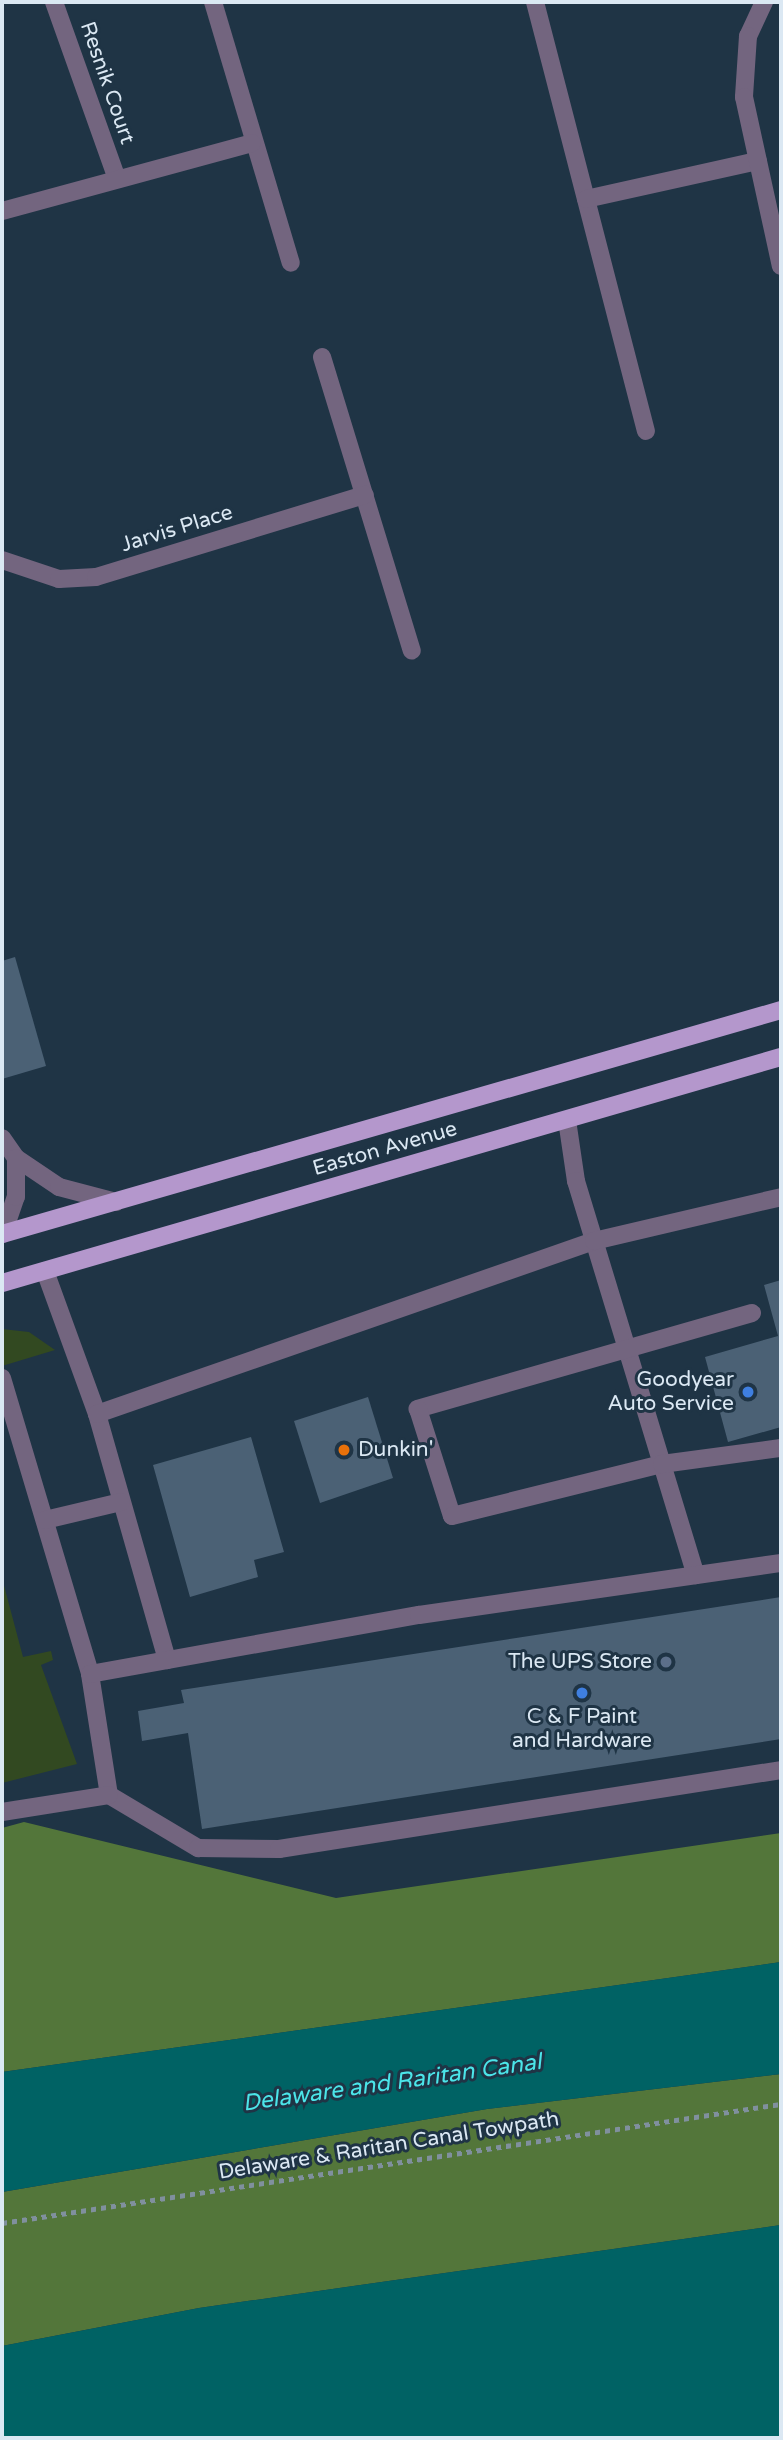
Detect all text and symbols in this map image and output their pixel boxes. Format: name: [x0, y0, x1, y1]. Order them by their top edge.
street label: Resnik Court: [74, 19, 140, 147]
street label: Jarvis Place: [118, 500, 236, 558]
street label: Easton Avenue: [310, 1116, 460, 1182]
place label: Goodyear Auto Service: [608, 1367, 734, 1417]
marker: Goodyear Auto Service: [740, 1384, 756, 1400]
place label: Dunkin': [358, 1437, 433, 1463]
marker: Dunkin': [336, 1442, 352, 1458]
place label: The UPS Store: [508, 1649, 652, 1675]
marker: The UPS Store: [658, 1654, 674, 1670]
marker: C & F Paint and Hardware: [574, 1685, 590, 1701]
place label: C & F Paint and Hardware: [512, 1704, 652, 1754]
water label: Delaware and Raritan Canal: [241, 2048, 543, 2118]
street label: Delaware & Raritan Canal Towpath: [217, 2107, 561, 2185]

